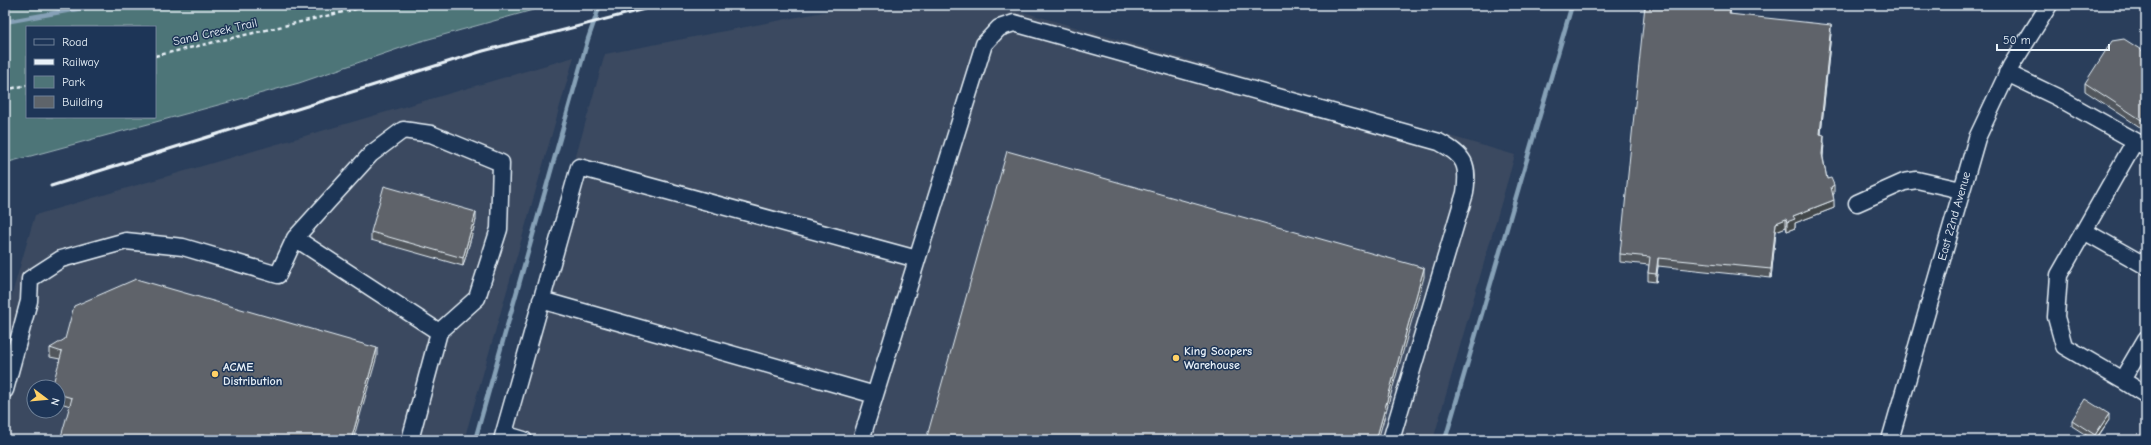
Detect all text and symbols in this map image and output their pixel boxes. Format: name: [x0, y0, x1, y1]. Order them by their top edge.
street label: Sand Creek Trail: [172, 16, 258, 48]
legend: [26, 26, 156, 118]
scale bar: [1997, 26, 2109, 52]
text: 50 m: [2003, 33, 2031, 47]
text: Road: [62, 35, 88, 49]
text: Railway: [62, 55, 100, 69]
text: Park: [62, 75, 85, 89]
text: Building: [62, 95, 103, 109]
street label: East 22nd Avenue: [1935, 170, 1973, 262]
place label: King Soopers Warehouse: [1184, 344, 1252, 372]
marker: King Soopers Warehouse: [1171, 353, 1181, 363]
place label: ACME Distribution: [223, 360, 282, 388]
marker: ACME Distribution: [210, 369, 220, 379]
north arrow: [26, 379, 66, 419]
text: N: [48, 396, 62, 407]

